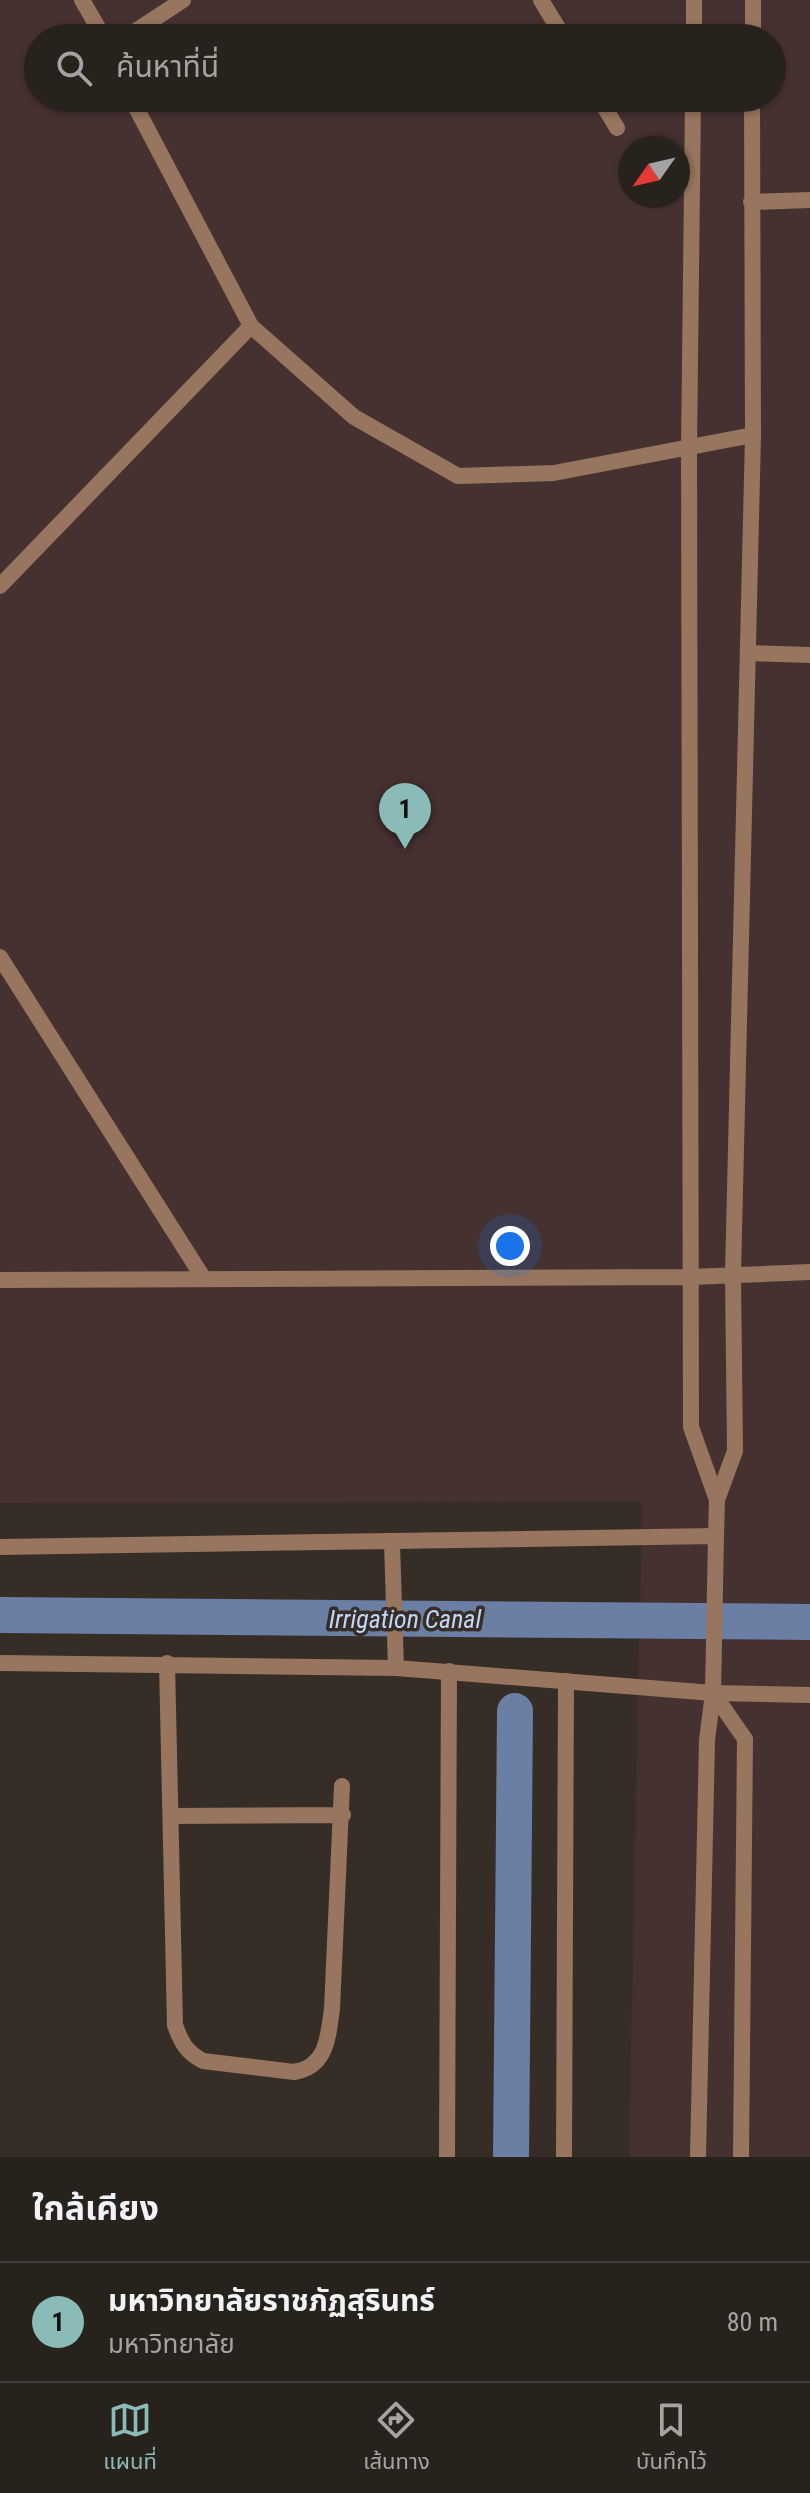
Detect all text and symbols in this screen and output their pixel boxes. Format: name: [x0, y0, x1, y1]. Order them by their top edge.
search box: [24, 24, 786, 112]
icon: search: [52, 46, 96, 90]
text: ค้นหาที่นี่: [116, 49, 219, 84]
north arrow: [618, 136, 690, 208]
pin: 1: [379, 783, 431, 849]
your location: [490, 1226, 530, 1266]
water label: Irrigation Canal: [329, 1604, 482, 1634]
text: ใกล้เคียง: [32, 2188, 159, 2228]
text: มหาวิทยาลัยราชภัฏสุรินทร์: [108, 2283, 435, 2318]
text: 1: [51, 2307, 65, 2337]
text: 80 m: [727, 2307, 778, 2337]
text: มหาวิทยาลัย: [108, 2329, 235, 2359]
tab: แผนที่: [103, 2398, 157, 2479]
tab: เส้นทาง: [363, 2398, 430, 2479]
tab: บันทึกไว้: [636, 2398, 707, 2479]

